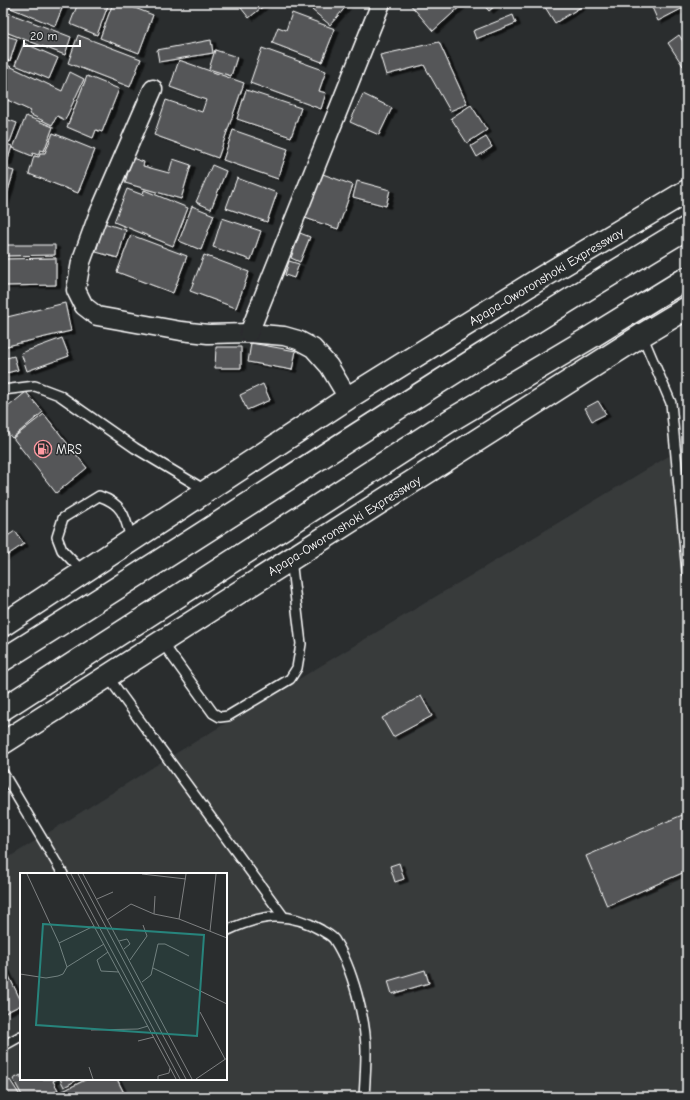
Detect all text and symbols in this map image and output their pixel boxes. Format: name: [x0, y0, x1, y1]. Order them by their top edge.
scale bar: [24, 22, 80, 48]
text: 20 m: [30, 29, 58, 43]
street label: Apapa-Oworonshoki Expressway: [466, 224, 626, 329]
fuel station icon: MRS: [33, 439, 53, 459]
place label: MRS: [56, 442, 82, 457]
street label: Apapa-Oworonshoki Expressway: [265, 472, 424, 579]
inset map: [20, 873, 227, 1080]

